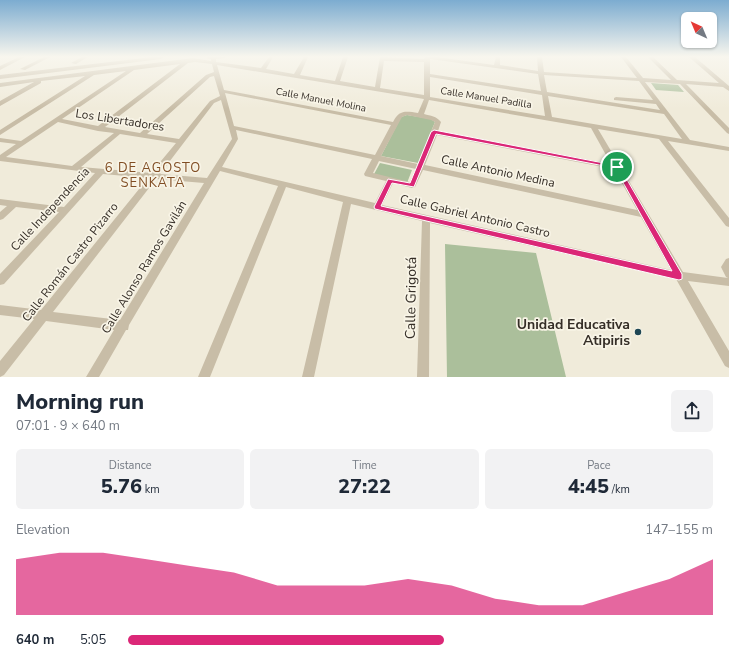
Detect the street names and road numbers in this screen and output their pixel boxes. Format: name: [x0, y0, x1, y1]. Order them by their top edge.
street label: Calle Manuel Molina: [275, 84, 367, 116]
street label: Calle Manuel Padilla: [439, 84, 533, 112]
street label: Los Libertadores: [74, 105, 166, 135]
street label: Calle Antonio Medina: [440, 151, 556, 191]
street label: Calle Independencia: [7, 164, 93, 254]
street label: Calle Gabriel Antonio Castro: [398, 191, 552, 241]
street label: Calle Alonso Ramos Gavilán: [98, 197, 190, 337]
street label: Calle Román Castro Pizarro: [18, 199, 122, 325]
street label: Calle Grigotá: [401, 257, 421, 339]

